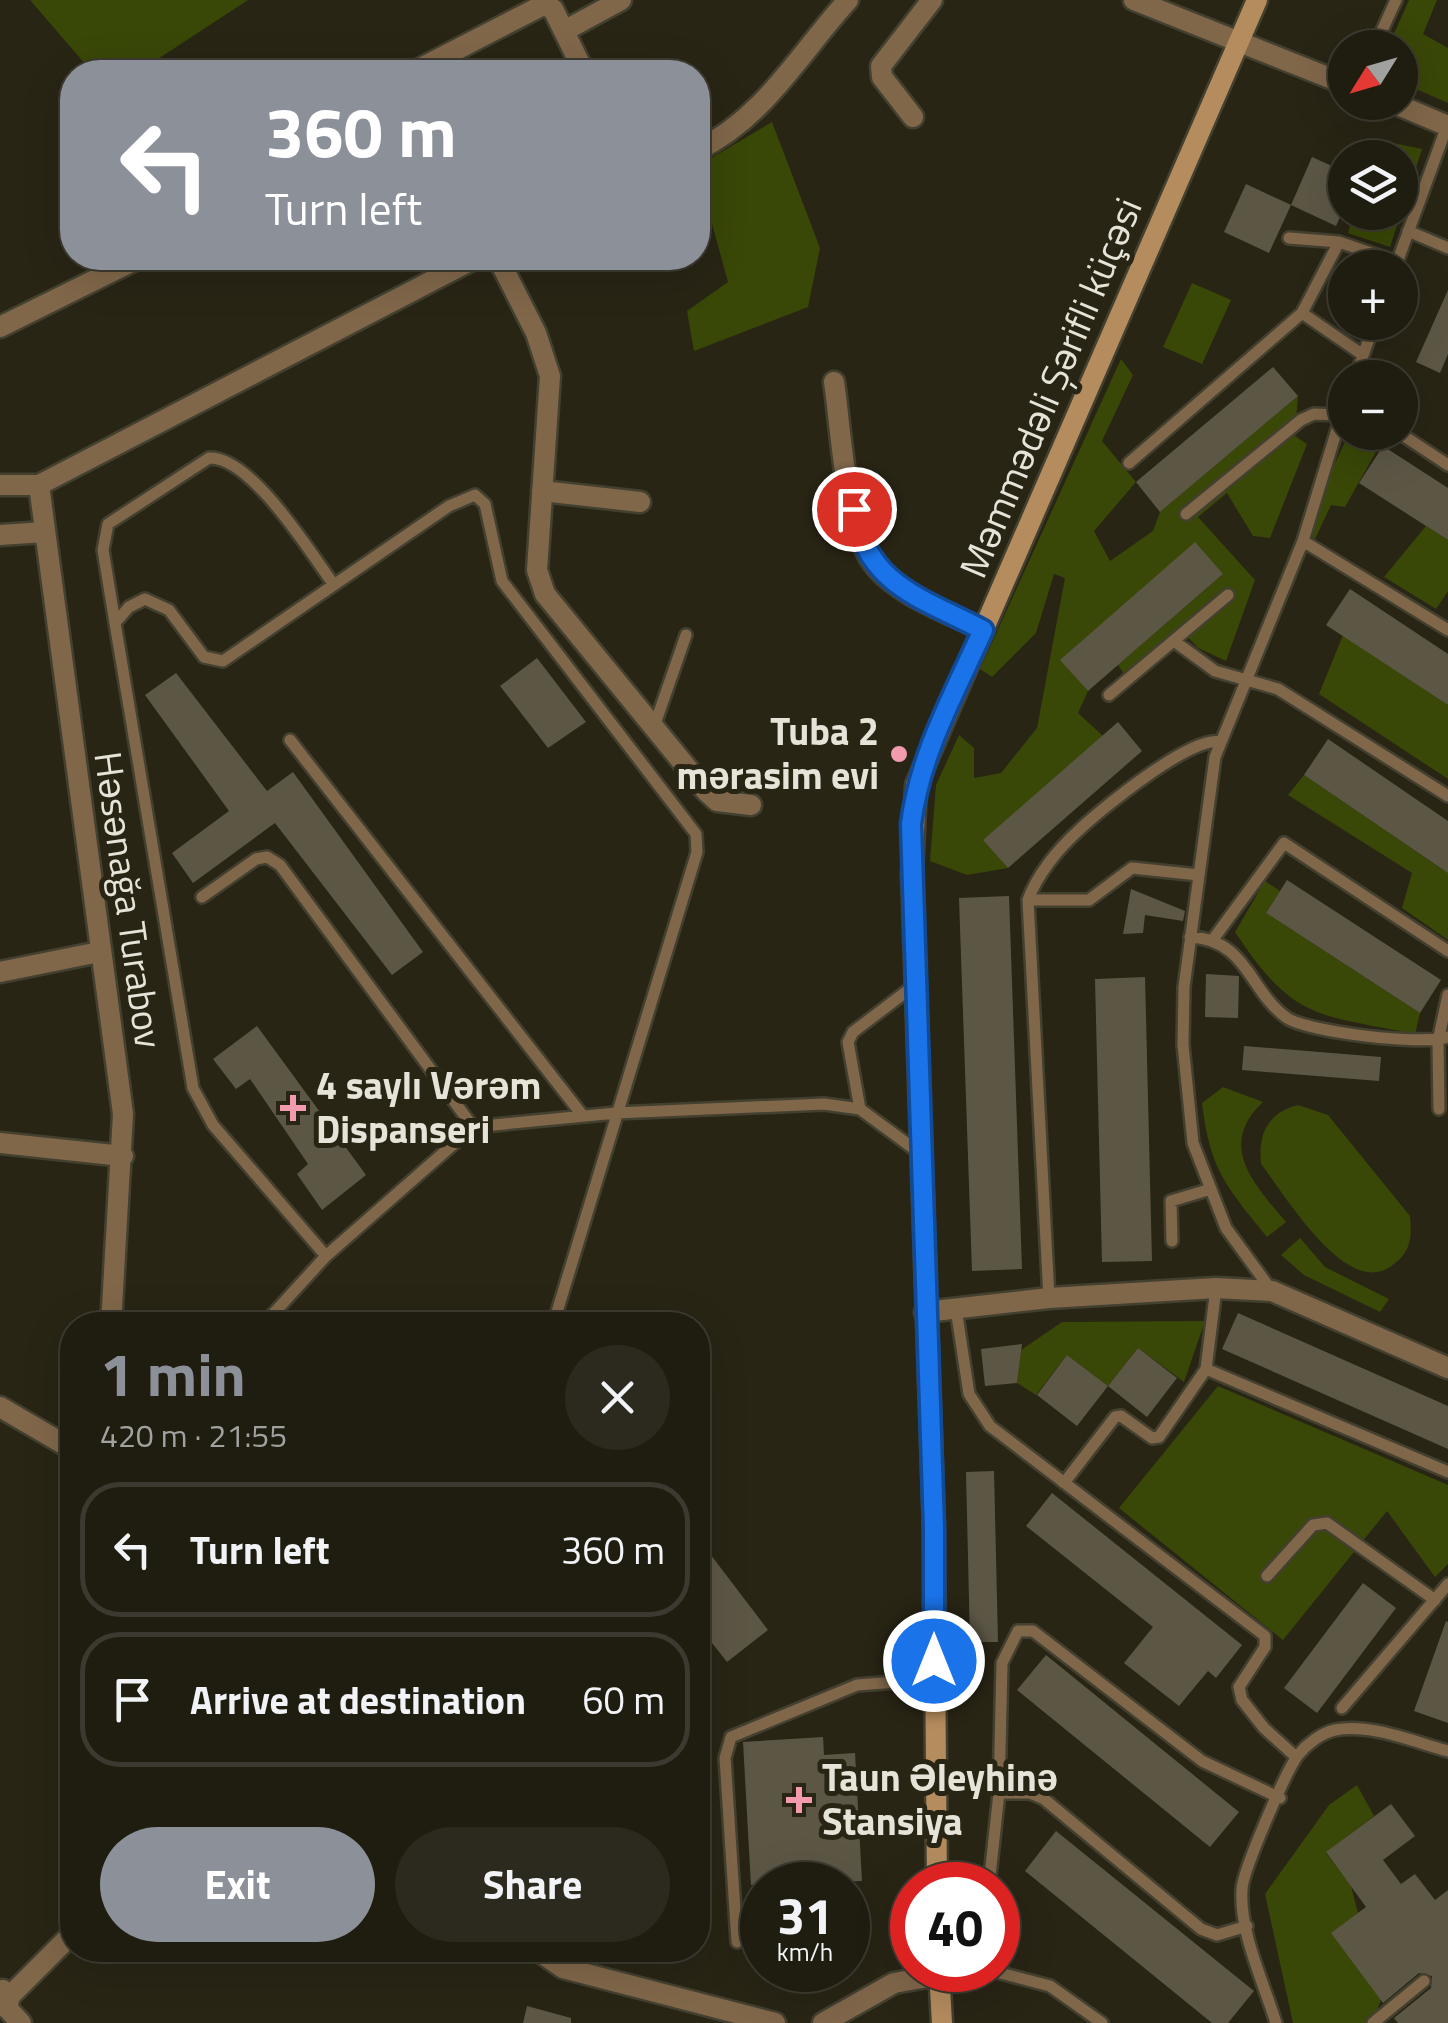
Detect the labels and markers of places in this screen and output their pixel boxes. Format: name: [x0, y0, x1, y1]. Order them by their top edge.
pin: [812, 467, 897, 552]
place label: Tuba 2 mərasim evi: [677, 702, 879, 804]
marker: Tuba 2 mərasim evi: [888, 743, 910, 765]
place label: 4 saylı Vərəm Dispanseri: [316, 1056, 541, 1158]
marker: 4 saylı Vərəm Dispanseri: [280, 1095, 306, 1121]
place label: Taun Əleyhinə Stansiya: [822, 1748, 1058, 1850]
marker: Taun Əleyhinə Stansiya: [786, 1787, 812, 1813]

